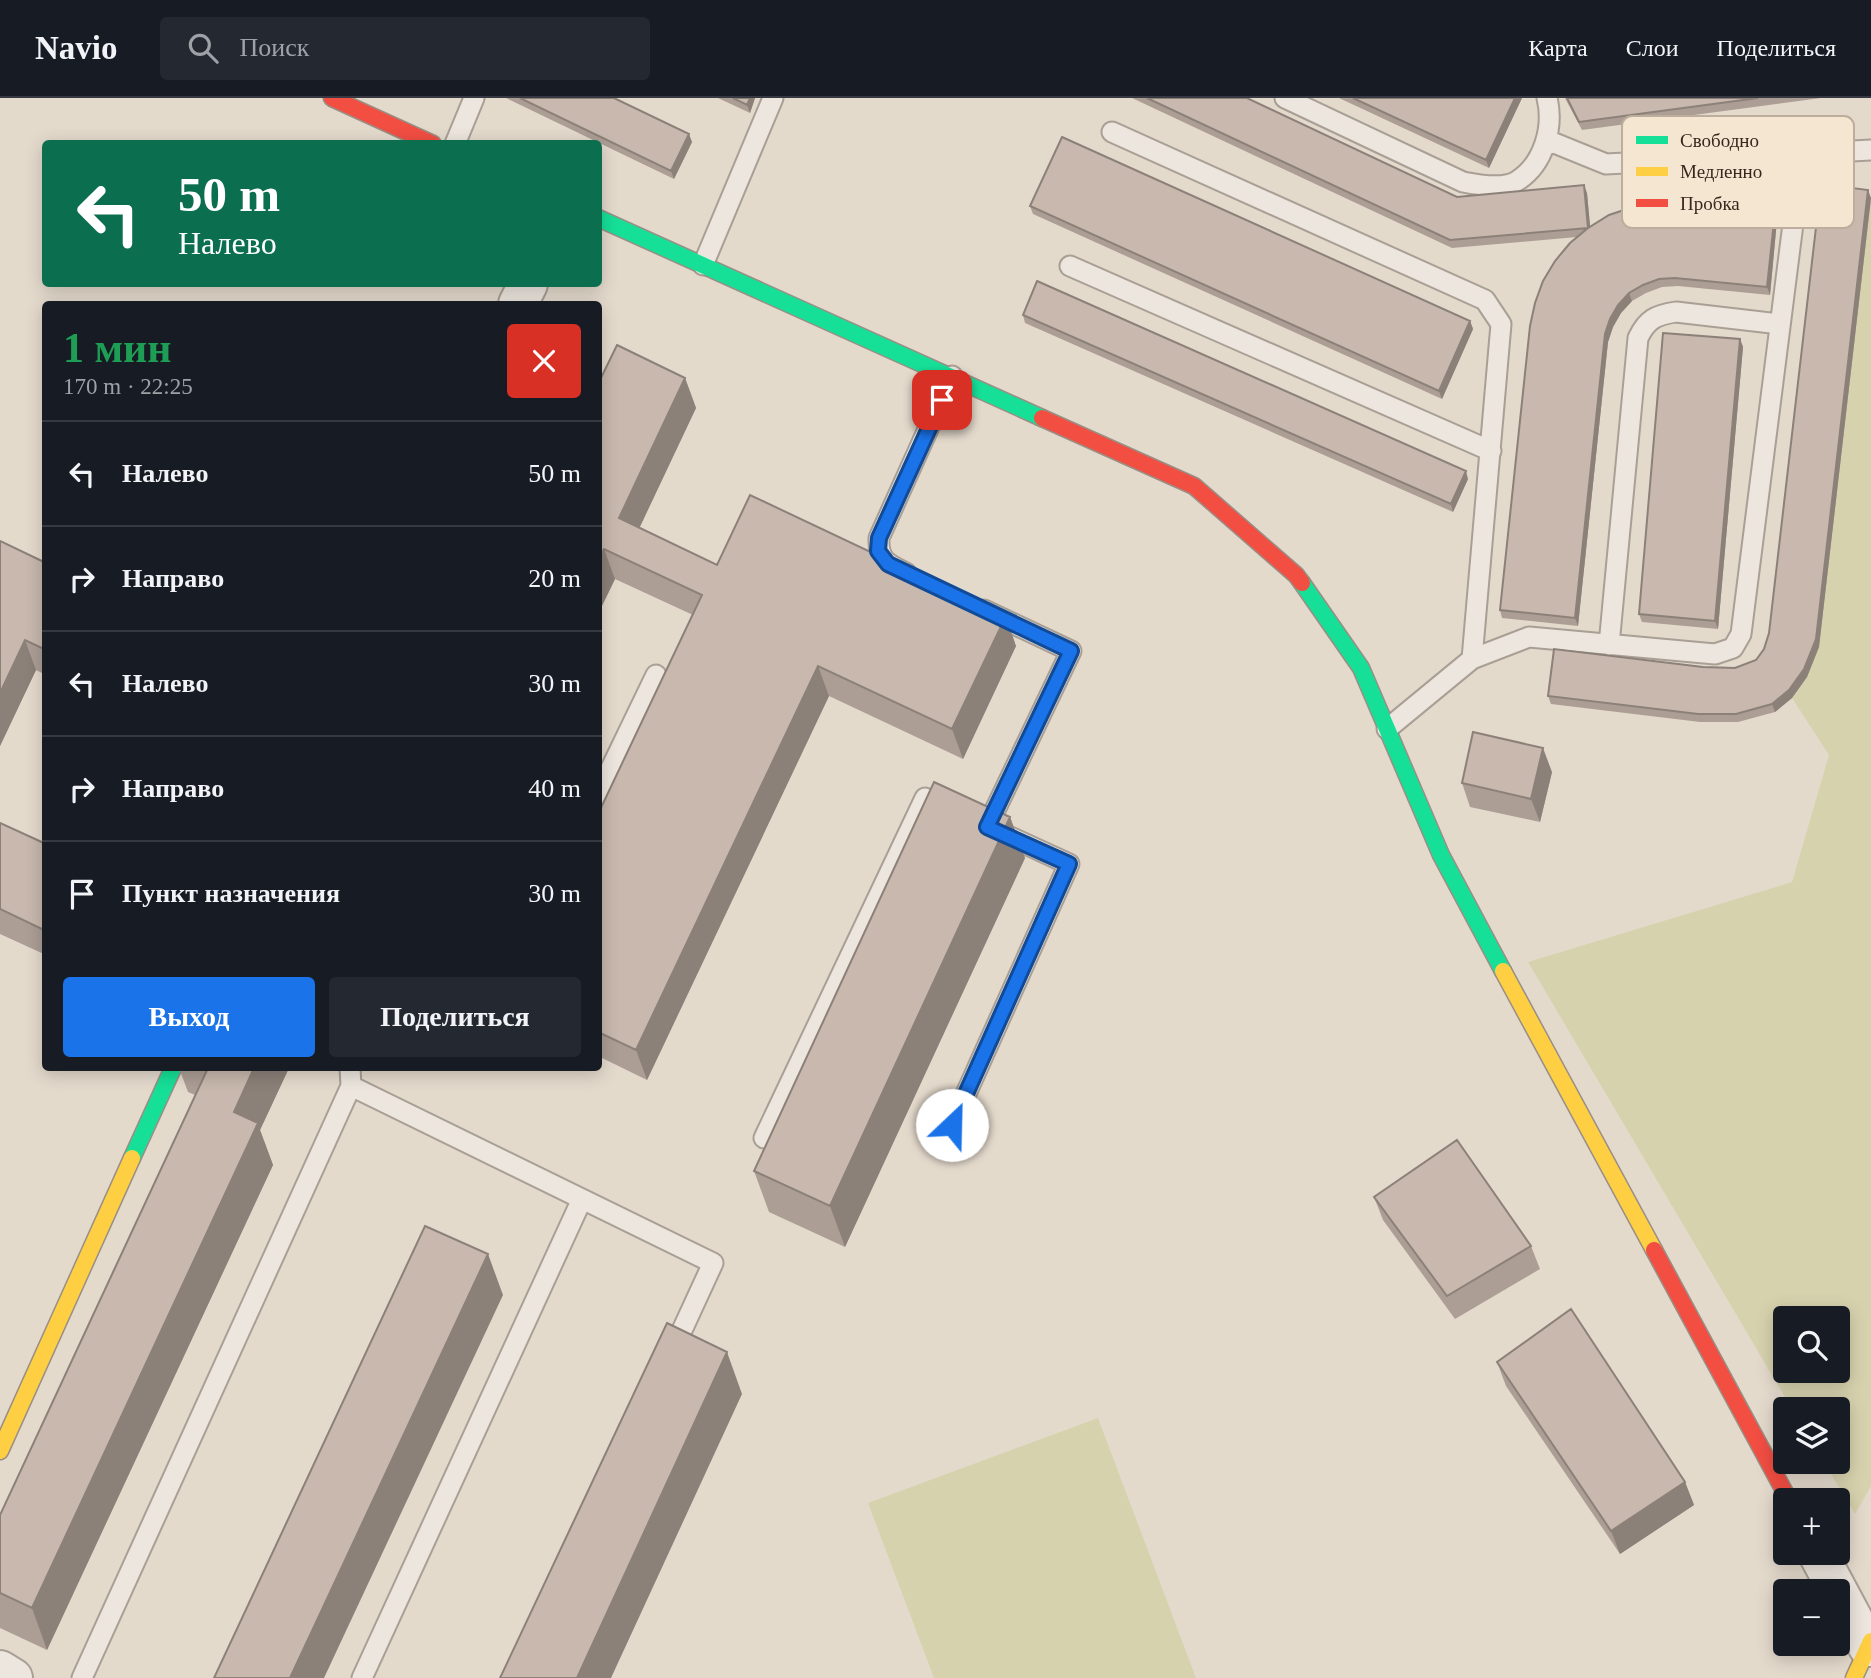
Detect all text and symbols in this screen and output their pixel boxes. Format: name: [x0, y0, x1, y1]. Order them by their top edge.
search box: [160, 17, 650, 80]
icon: search: [184, 29, 222, 67]
text: Navio: [35, 30, 118, 66]
text: Поиск: [240, 33, 309, 62]
text: Карта: [1528, 35, 1588, 61]
text: Слои: [1626, 35, 1679, 61]
text: Поделиться: [1717, 35, 1836, 61]
legend: [1622, 116, 1854, 228]
text: Свободно: [1680, 130, 1759, 151]
text: Медленно: [1680, 161, 1762, 182]
text: 50 m: [178, 167, 280, 222]
icon: left: [63, 168, 154, 259]
text: Пробка: [1680, 193, 1740, 214]
text: Налево: [178, 225, 277, 261]
button: close: [507, 324, 581, 398]
text: 1 мин: [63, 325, 172, 371]
pin: [912, 370, 972, 430]
text: 170 m · 22:25: [63, 374, 193, 399]
icon: arrive: [923, 381, 961, 419]
icon: left: [63, 455, 101, 493]
text: Налево: [122, 459, 208, 488]
text: 50 m: [528, 459, 581, 488]
icon: right: [63, 560, 101, 598]
text: Направо: [122, 564, 224, 593]
text: 20 m: [528, 564, 581, 593]
icon: left: [63, 665, 101, 703]
text: Налево: [122, 669, 208, 698]
text: 30 m: [528, 669, 581, 698]
icon: right: [63, 770, 101, 808]
text: Направо: [122, 774, 224, 803]
text: 40 m: [528, 774, 581, 803]
icon: arrive: [63, 875, 101, 913]
text: Пункт назначения: [122, 879, 340, 908]
text: 30 m: [528, 879, 581, 908]
button: Выход: [63, 977, 315, 1057]
button: Поделиться: [329, 977, 581, 1057]
position arrow: [915, 1088, 989, 1162]
map controls: [1773, 1306, 1850, 1656]
button: search: [1773, 1306, 1850, 1383]
button: layers: [1773, 1397, 1850, 1474]
button: +: [1773, 1488, 1850, 1565]
button: −: [1773, 1579, 1850, 1656]

